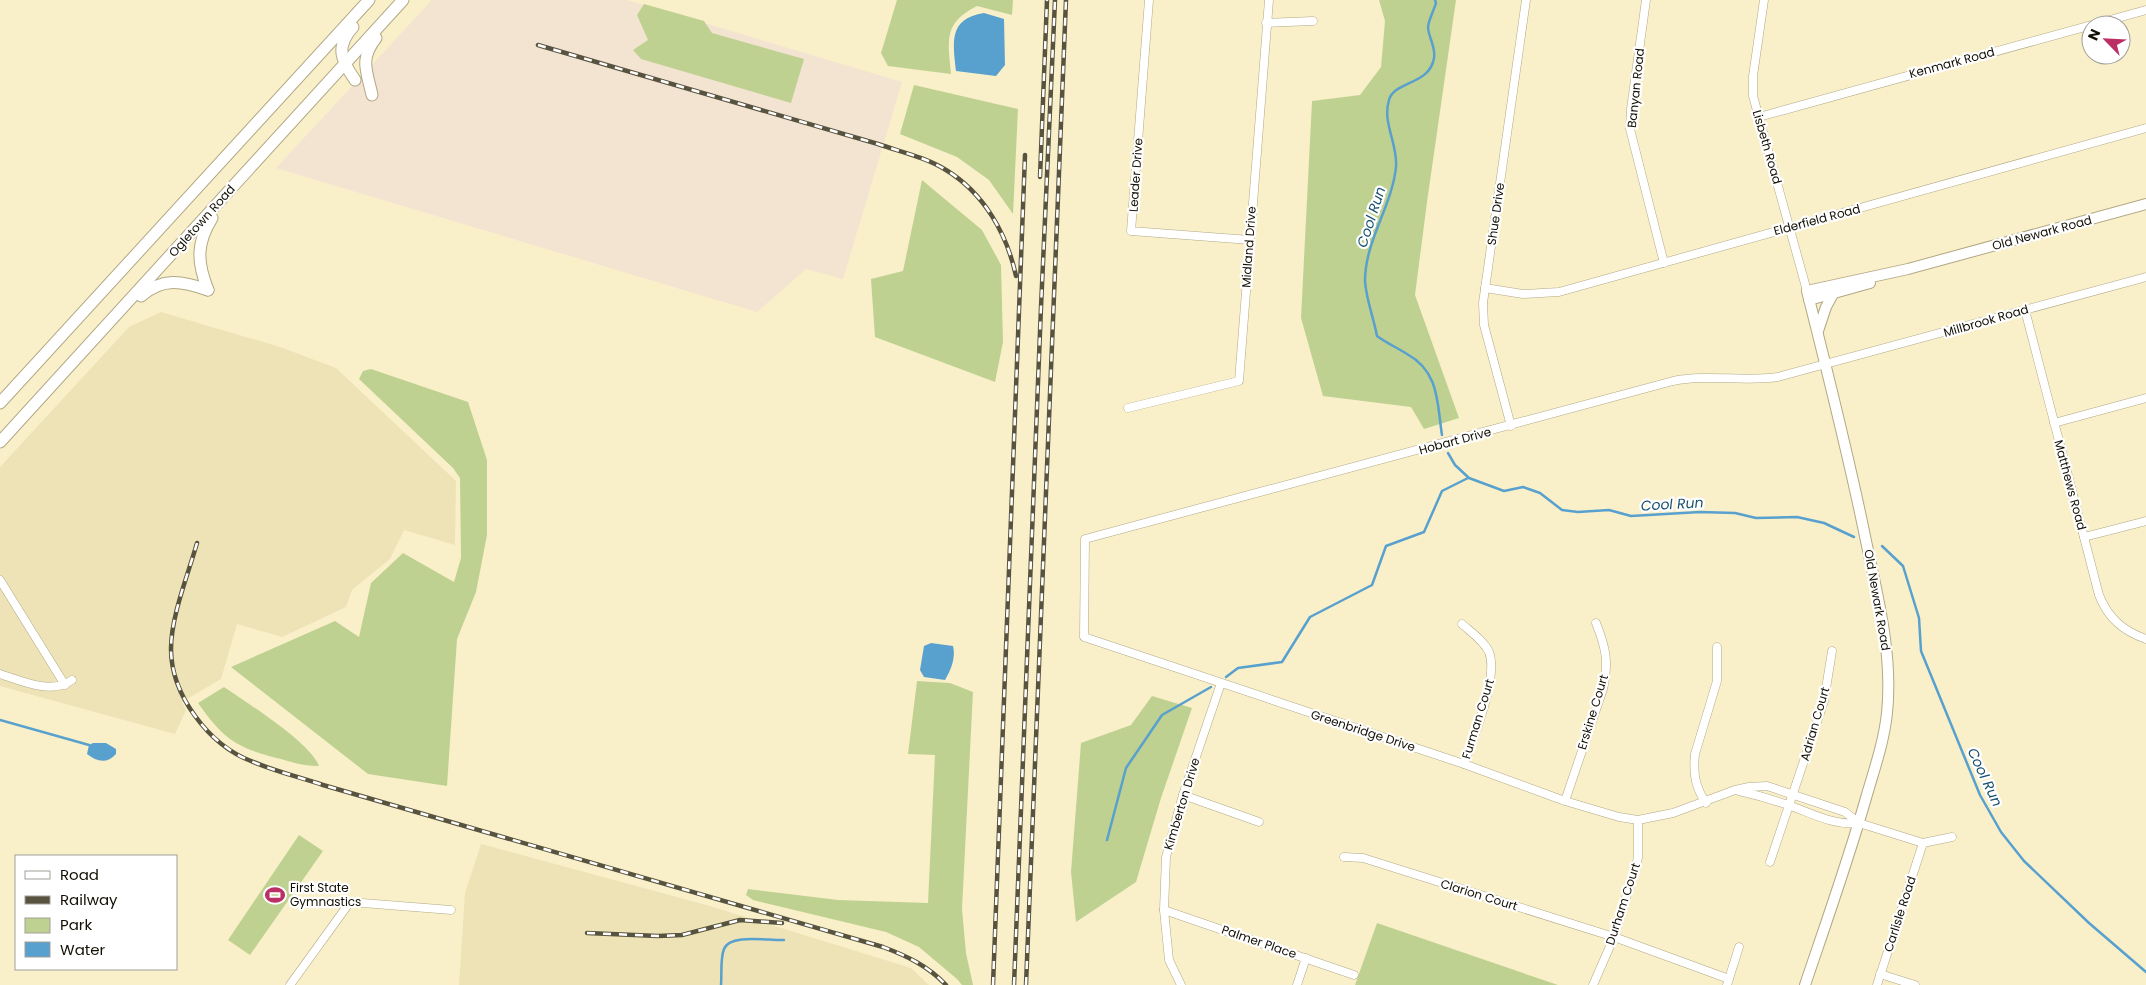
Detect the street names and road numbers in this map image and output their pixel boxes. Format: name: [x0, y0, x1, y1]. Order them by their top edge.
street label: Kenmark Road: [1907, 43, 1996, 82]
street label: Banyan Road: [1623, 47, 1648, 129]
street label: Lisbeth Road: [1749, 108, 1786, 186]
street label: Leader Drive: [1124, 137, 1147, 212]
street label: Ogletown Road: [165, 181, 239, 261]
street label: Shue Drive: [1483, 181, 1508, 246]
street label: Elderfield Road: [1772, 200, 1862, 239]
street label: Midland Drive: [1237, 206, 1260, 288]
street label: Old Newark Road: [1990, 211, 2094, 254]
street label: Millbrook Road: [1941, 300, 2030, 341]
street label: Hobart Drive: [1417, 423, 1493, 458]
street label: Matthews Road: [2050, 438, 2091, 532]
street label: Old Newark Road: [1860, 548, 1895, 652]
street label: Erskine Court: [1573, 672, 1612, 752]
street label: Furman Court: [1457, 677, 1498, 761]
street label: Adrian Court: [1796, 685, 1833, 763]
street label: Greenbridge Drive: [1309, 706, 1418, 755]
street label: Kimberton Drive: [1159, 756, 1204, 852]
street label: Durham Court: [1601, 861, 1644, 947]
street label: Carlisle Road: [1879, 874, 1920, 954]
street label: Clarion Court: [1439, 875, 1520, 914]
street label: Palmer Place: [1219, 921, 1299, 962]

